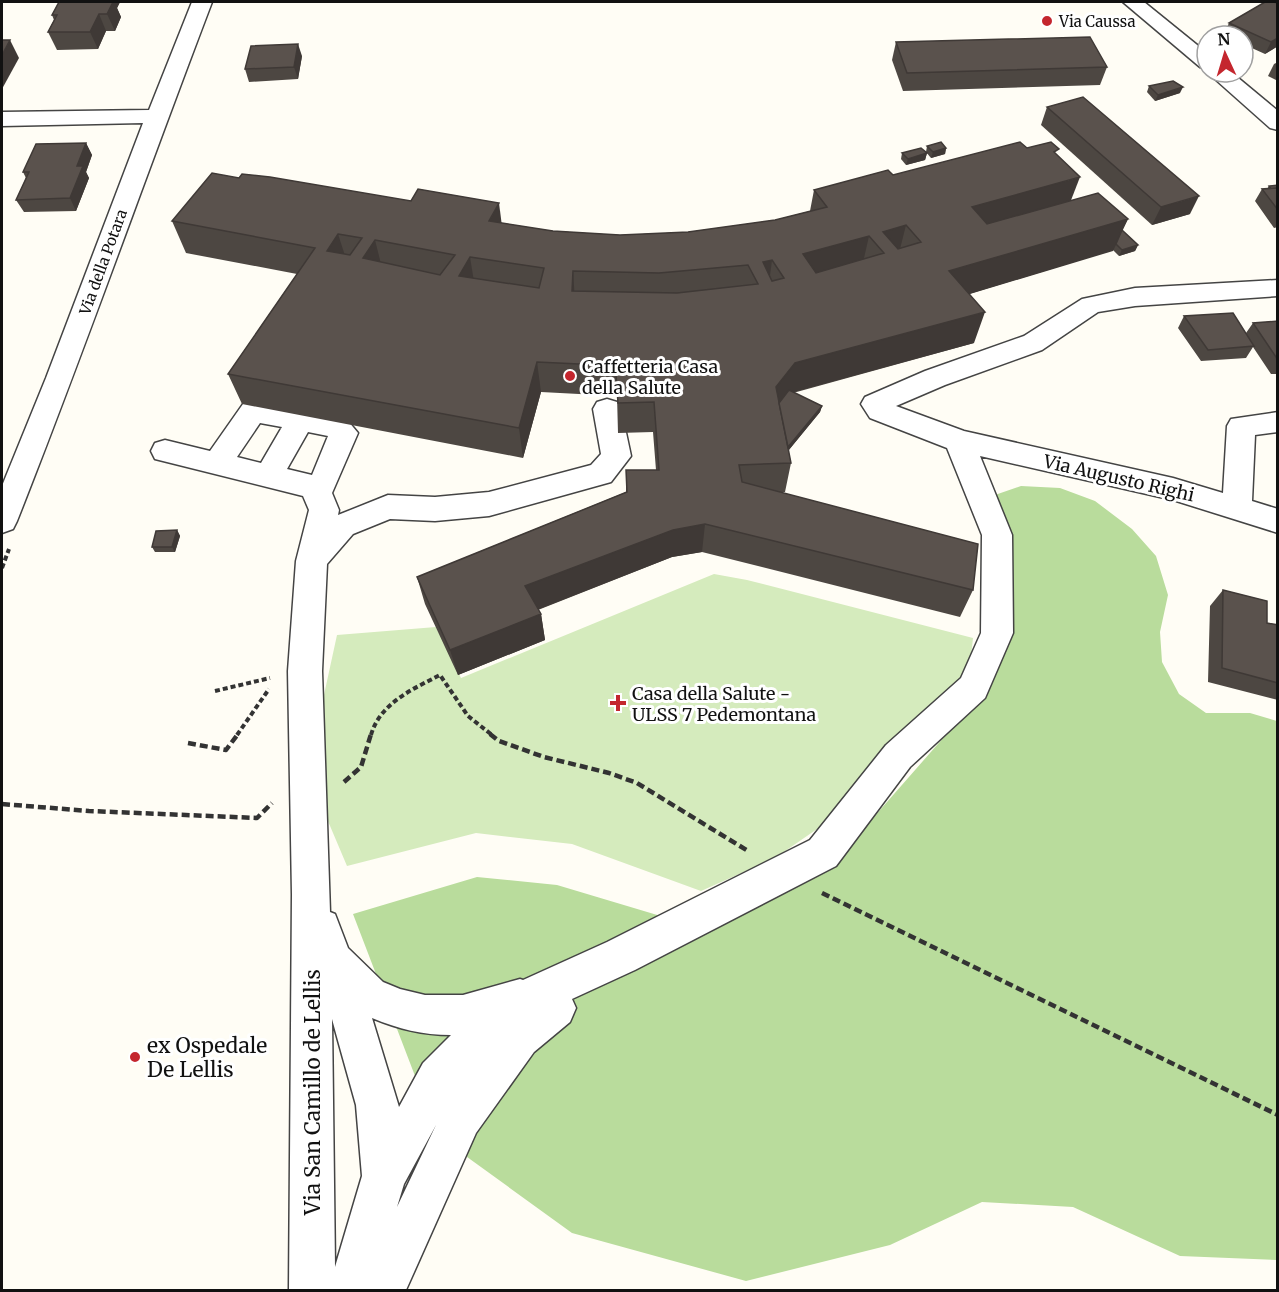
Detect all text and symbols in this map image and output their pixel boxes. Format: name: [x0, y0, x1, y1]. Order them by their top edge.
place label: Via Caussa: [1058, 12, 1135, 31]
marker: Via Caussa: [1040, 14, 1054, 28]
north arrow: [1195, 24, 1255, 84]
text: N: [1217, 29, 1231, 49]
street label: Via della Potara: [75, 207, 131, 318]
place label: Caffetteria Casa della Salute: [582, 355, 718, 399]
marker: Caffetteria Casa della Salute: [563, 369, 577, 383]
street label: Via Augusto Righi: [1040, 449, 1197, 507]
place label: Casa della Salute - ULSS 7 Pedemontana: [632, 682, 816, 726]
marker: Casa della Salute - ULSS 7 Pedemontana: [609, 694, 627, 712]
street label: Via San Camillo de Lellis: [299, 969, 326, 1216]
place label: ex Ospedale De Lellis: [147, 1032, 267, 1083]
marker: ex Ospedale De Lellis: [128, 1050, 142, 1064]

